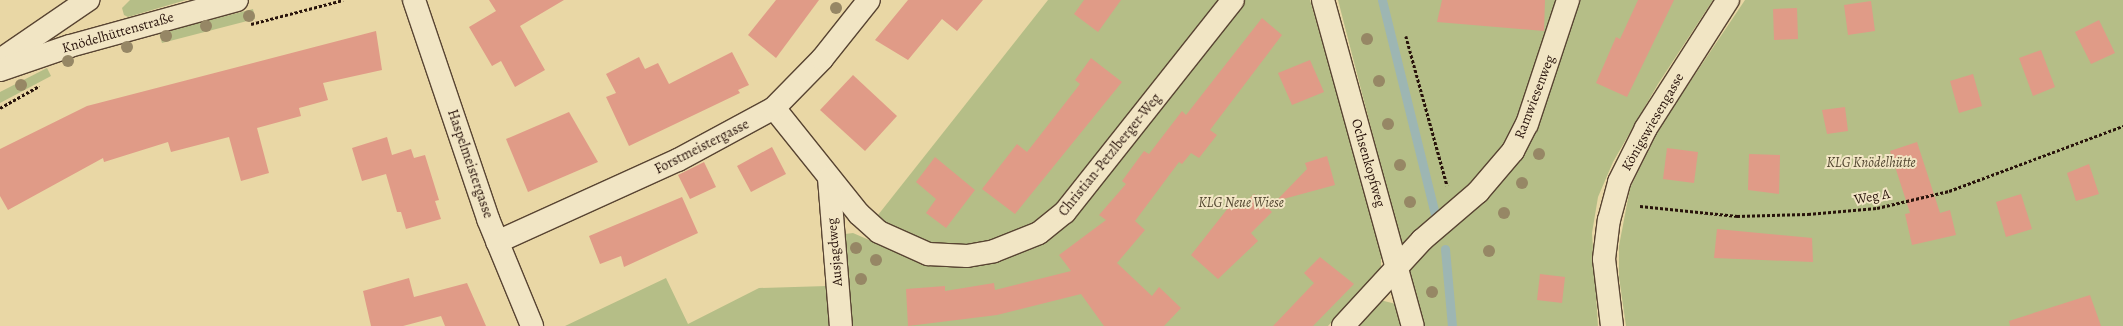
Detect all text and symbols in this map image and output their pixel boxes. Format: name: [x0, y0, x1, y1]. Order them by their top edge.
street label: Knödelhüttenstraße: [60, 9, 176, 57]
street label: Ramwiesenweg: [1511, 53, 1559, 141]
street label: Königswiesengasse: [1618, 70, 1688, 174]
street label: Christian-Petzlberger-Weg: [1055, 90, 1165, 220]
street label: Haspelmeistergasse: [443, 107, 497, 221]
street label: Forstmeistergasse: [652, 116, 752, 178]
street label: Ochsenkopfweg: [1347, 117, 1389, 209]
park label: KLG Knödelhütte: [1826, 155, 1916, 171]
street label: Weg A: [1853, 186, 1891, 208]
park label: KLG Neue Wiese: [1198, 195, 1284, 211]
street label: Ausjagdweg: [824, 217, 846, 287]

